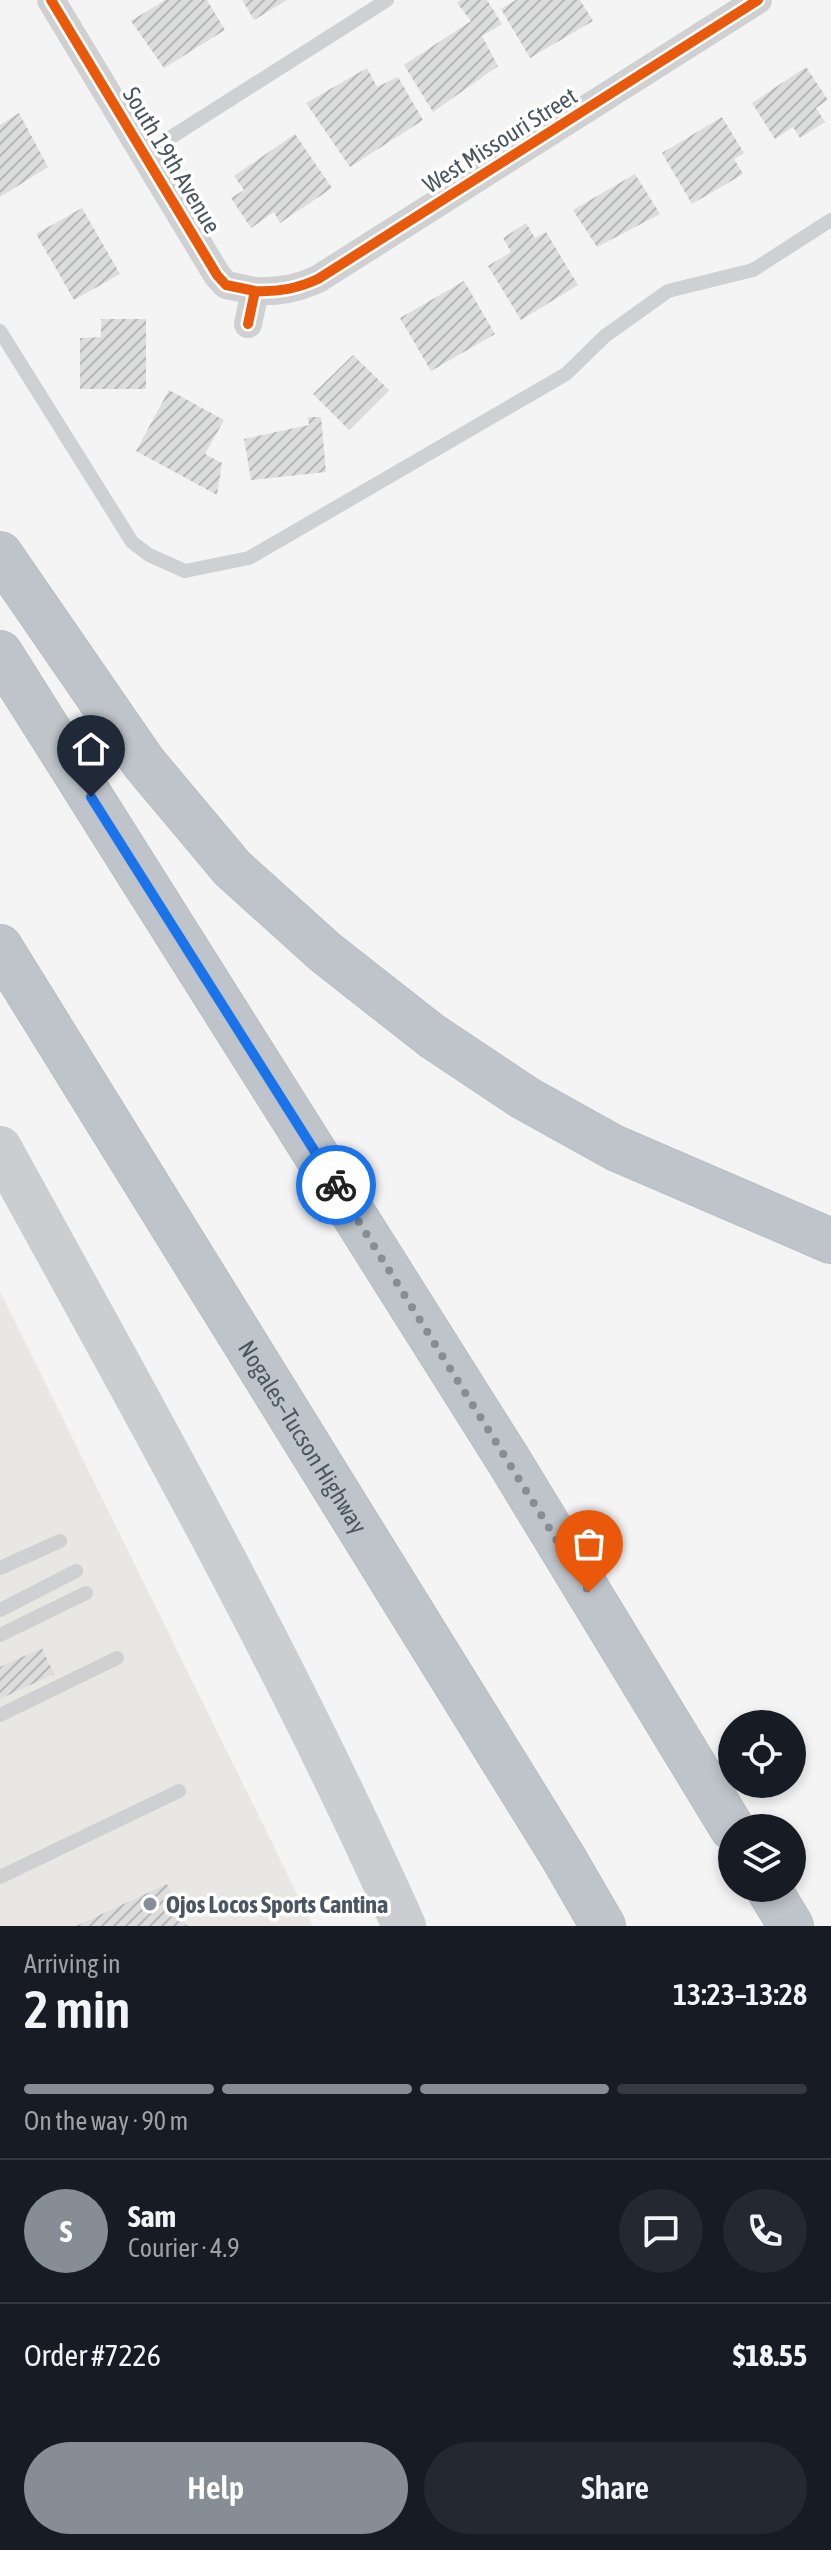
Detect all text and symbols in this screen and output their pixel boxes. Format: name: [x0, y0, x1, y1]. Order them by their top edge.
street label: South 19th Avenue: [118, 82, 226, 238]
street label: West Missouri Street: [418, 82, 582, 198]
pin: [57, 715, 125, 797]
icon: home: [69, 727, 113, 771]
courier: [296, 1145, 376, 1225]
icon: bike: [314, 1163, 358, 1207]
street label: Nogales–Tucson Highway: [233, 1336, 373, 1538]
pin: [555, 1510, 623, 1592]
icon: bag: [567, 1522, 611, 1566]
map controls: [718, 1710, 806, 1902]
button: locate: [718, 1710, 806, 1798]
button: layers: [718, 1814, 806, 1902]
place label: Ojos Locos Sports Cantina: [166, 1891, 388, 1918]
marker: Ojos Locos Sports Cantina: [141, 1895, 159, 1913]
text: Arriving in: [24, 1949, 121, 1979]
text: 13:23–13:28: [673, 1977, 807, 2011]
text: 2 min: [24, 1979, 130, 2039]
text: On the way · 90 m: [24, 2106, 188, 2136]
button: chat: [619, 2189, 703, 2273]
button: phone: [723, 2189, 807, 2273]
text: Sam: [128, 2199, 176, 2233]
text: S: [60, 2214, 72, 2248]
text: Courier · 4.9: [128, 2233, 239, 2263]
text: Order #7226: [24, 2338, 161, 2372]
text: $18.55: [733, 2338, 807, 2372]
button: Help: [24, 2442, 408, 2534]
button: Share: [424, 2442, 807, 2534]

